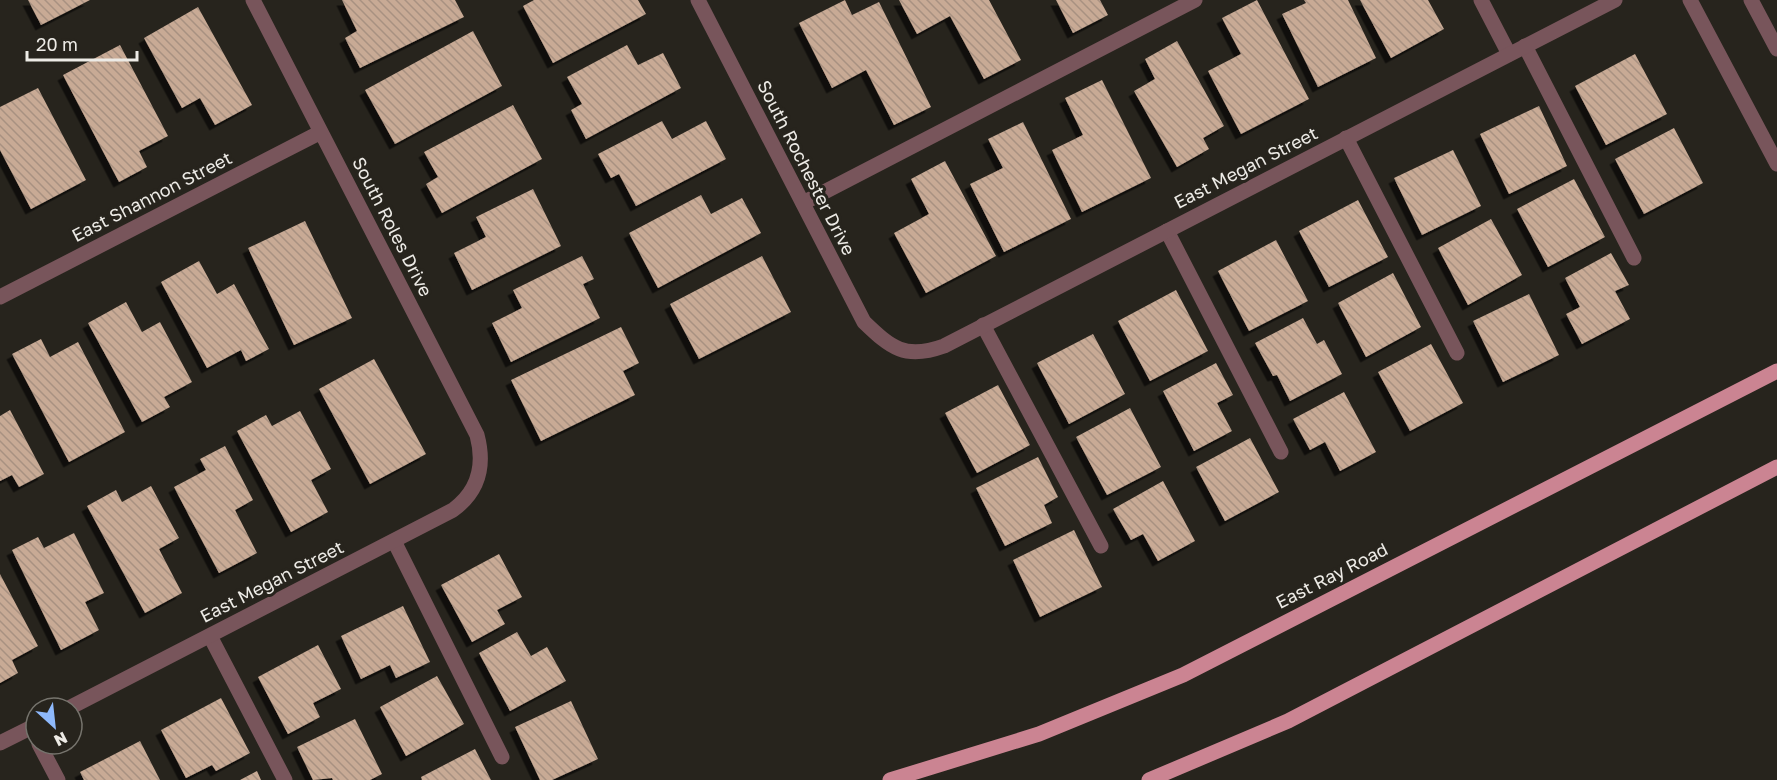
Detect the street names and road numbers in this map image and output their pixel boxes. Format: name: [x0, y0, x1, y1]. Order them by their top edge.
street label: South Rochester Drive: [753, 76, 861, 259]
street label: East Megan Street: [1170, 121, 1321, 213]
street label: East Shannon Street: [68, 146, 235, 246]
street label: South Roles Drive: [348, 153, 438, 300]
street label: East Megan Street: [196, 535, 347, 627]
street label: East Ray Road: [1272, 537, 1391, 613]

